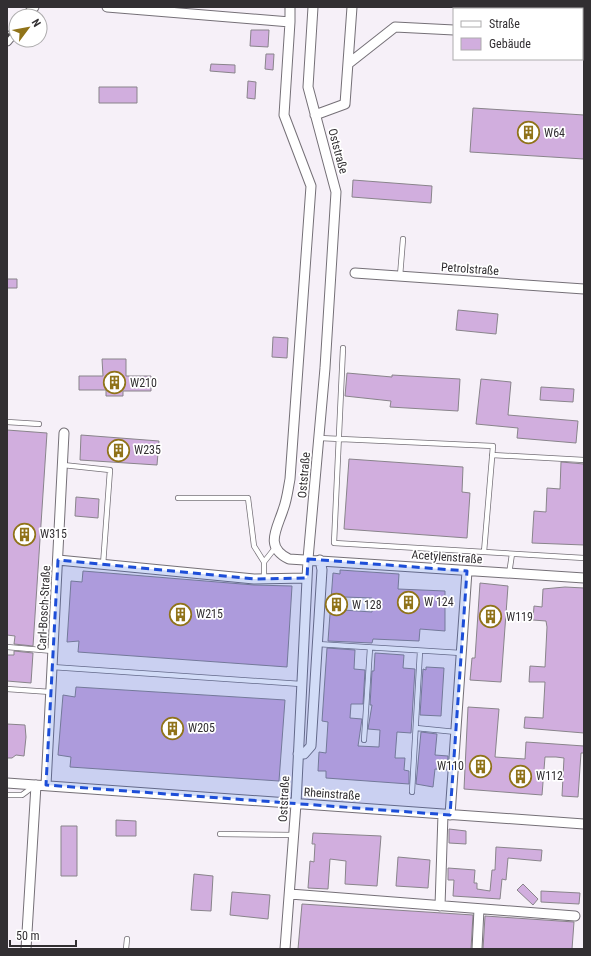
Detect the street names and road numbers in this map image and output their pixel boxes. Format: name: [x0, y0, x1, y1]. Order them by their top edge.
street label: Oststraße: [325, 127, 351, 176]
street label: Petrolstraße: [441, 260, 500, 278]
street label: Oststraße: [295, 451, 313, 499]
street label: Acetylenstraße: [411, 548, 483, 566]
street label: Carl-Bosch-Straße: [35, 565, 53, 651]
street label: Oststraße: [276, 775, 292, 822]
street label: Rheinstraße: [303, 785, 361, 803]

